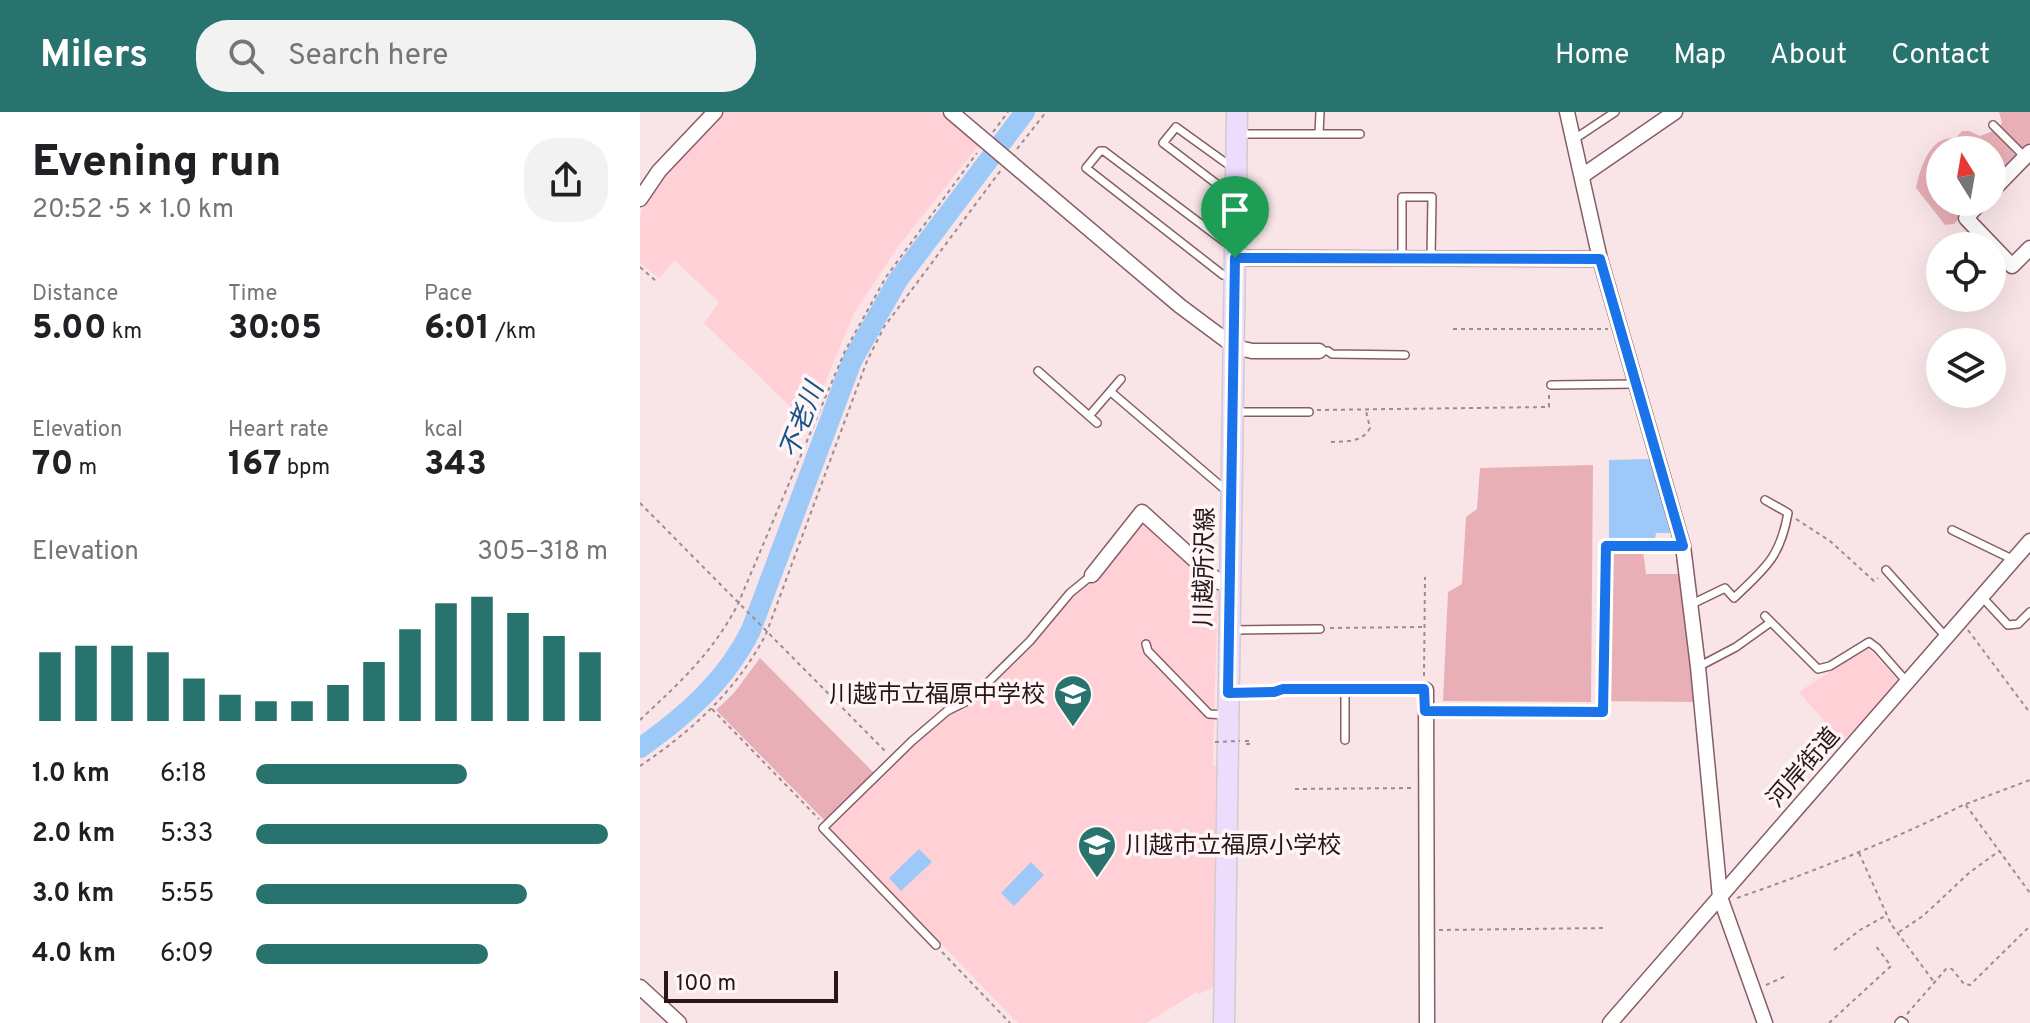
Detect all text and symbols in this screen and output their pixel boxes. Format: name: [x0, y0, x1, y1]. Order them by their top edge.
search box: [196, 20, 756, 92]
text: Milers: [40, 32, 148, 81]
icon: search: [224, 34, 268, 78]
text: Search here: [288, 38, 448, 75]
text: Home: [1555, 38, 1629, 74]
text: Map: [1673, 38, 1726, 74]
text: About: [1770, 38, 1847, 74]
text: Contact: [1891, 38, 1990, 74]
text: Evening run: [32, 136, 281, 192]
north arrow: [1926, 136, 2006, 216]
map controls: [1926, 136, 2006, 408]
button: share: [524, 138, 608, 222]
pin: [1201, 176, 1269, 258]
icon: arrive: [1213, 188, 1257, 232]
text: 20:52 · 5 × 1.0 km: [32, 194, 234, 227]
button: locate: [1926, 232, 2006, 312]
text: Distance: [32, 281, 118, 308]
text: Time: [228, 281, 277, 308]
text: Pace: [424, 281, 472, 308]
text: 5.00: [32, 308, 106, 351]
text: 30:05: [228, 308, 322, 351]
text: 6:01: [424, 308, 490, 351]
text: km: [106, 319, 142, 346]
text: /km: [490, 319, 536, 346]
button: layers: [1926, 328, 2006, 408]
water label: 不老川: [774, 376, 834, 463]
text: Elevation: [32, 417, 122, 444]
text: Heart rate: [228, 417, 329, 444]
text: kcal: [424, 417, 463, 444]
text: 70: [32, 444, 73, 487]
text: 167: [228, 444, 282, 487]
text: 343: [424, 444, 487, 487]
text: m: [73, 455, 97, 482]
text: bpm: [282, 455, 330, 482]
street label: 川越所沢線: [1190, 507, 1222, 627]
text: Elevation: [32, 536, 139, 569]
text: 305–318 m: [477, 536, 608, 569]
school or university icon: 川越市立福原中学校: [1052, 673, 1094, 728]
place label: 川越市立福原中学校: [829, 681, 1045, 711]
street label: 河岸街道: [1762, 722, 1847, 814]
text: 1.0 km: [32, 758, 110, 791]
text: 6:18: [160, 758, 207, 791]
text: 2.0 km: [32, 818, 115, 851]
text: 5:33: [160, 818, 213, 851]
school or university icon: 川越市立福原小学校: [1076, 824, 1118, 879]
place label: 川越市立福原小学校: [1125, 832, 1341, 862]
text: 3.0 km: [32, 878, 114, 911]
text: 5:55: [160, 878, 214, 911]
text: 4.0 km: [32, 938, 116, 971]
text: 6:09: [160, 938, 214, 971]
scale bar: [664, 967, 838, 1003]
text: 100 m: [676, 971, 736, 998]

